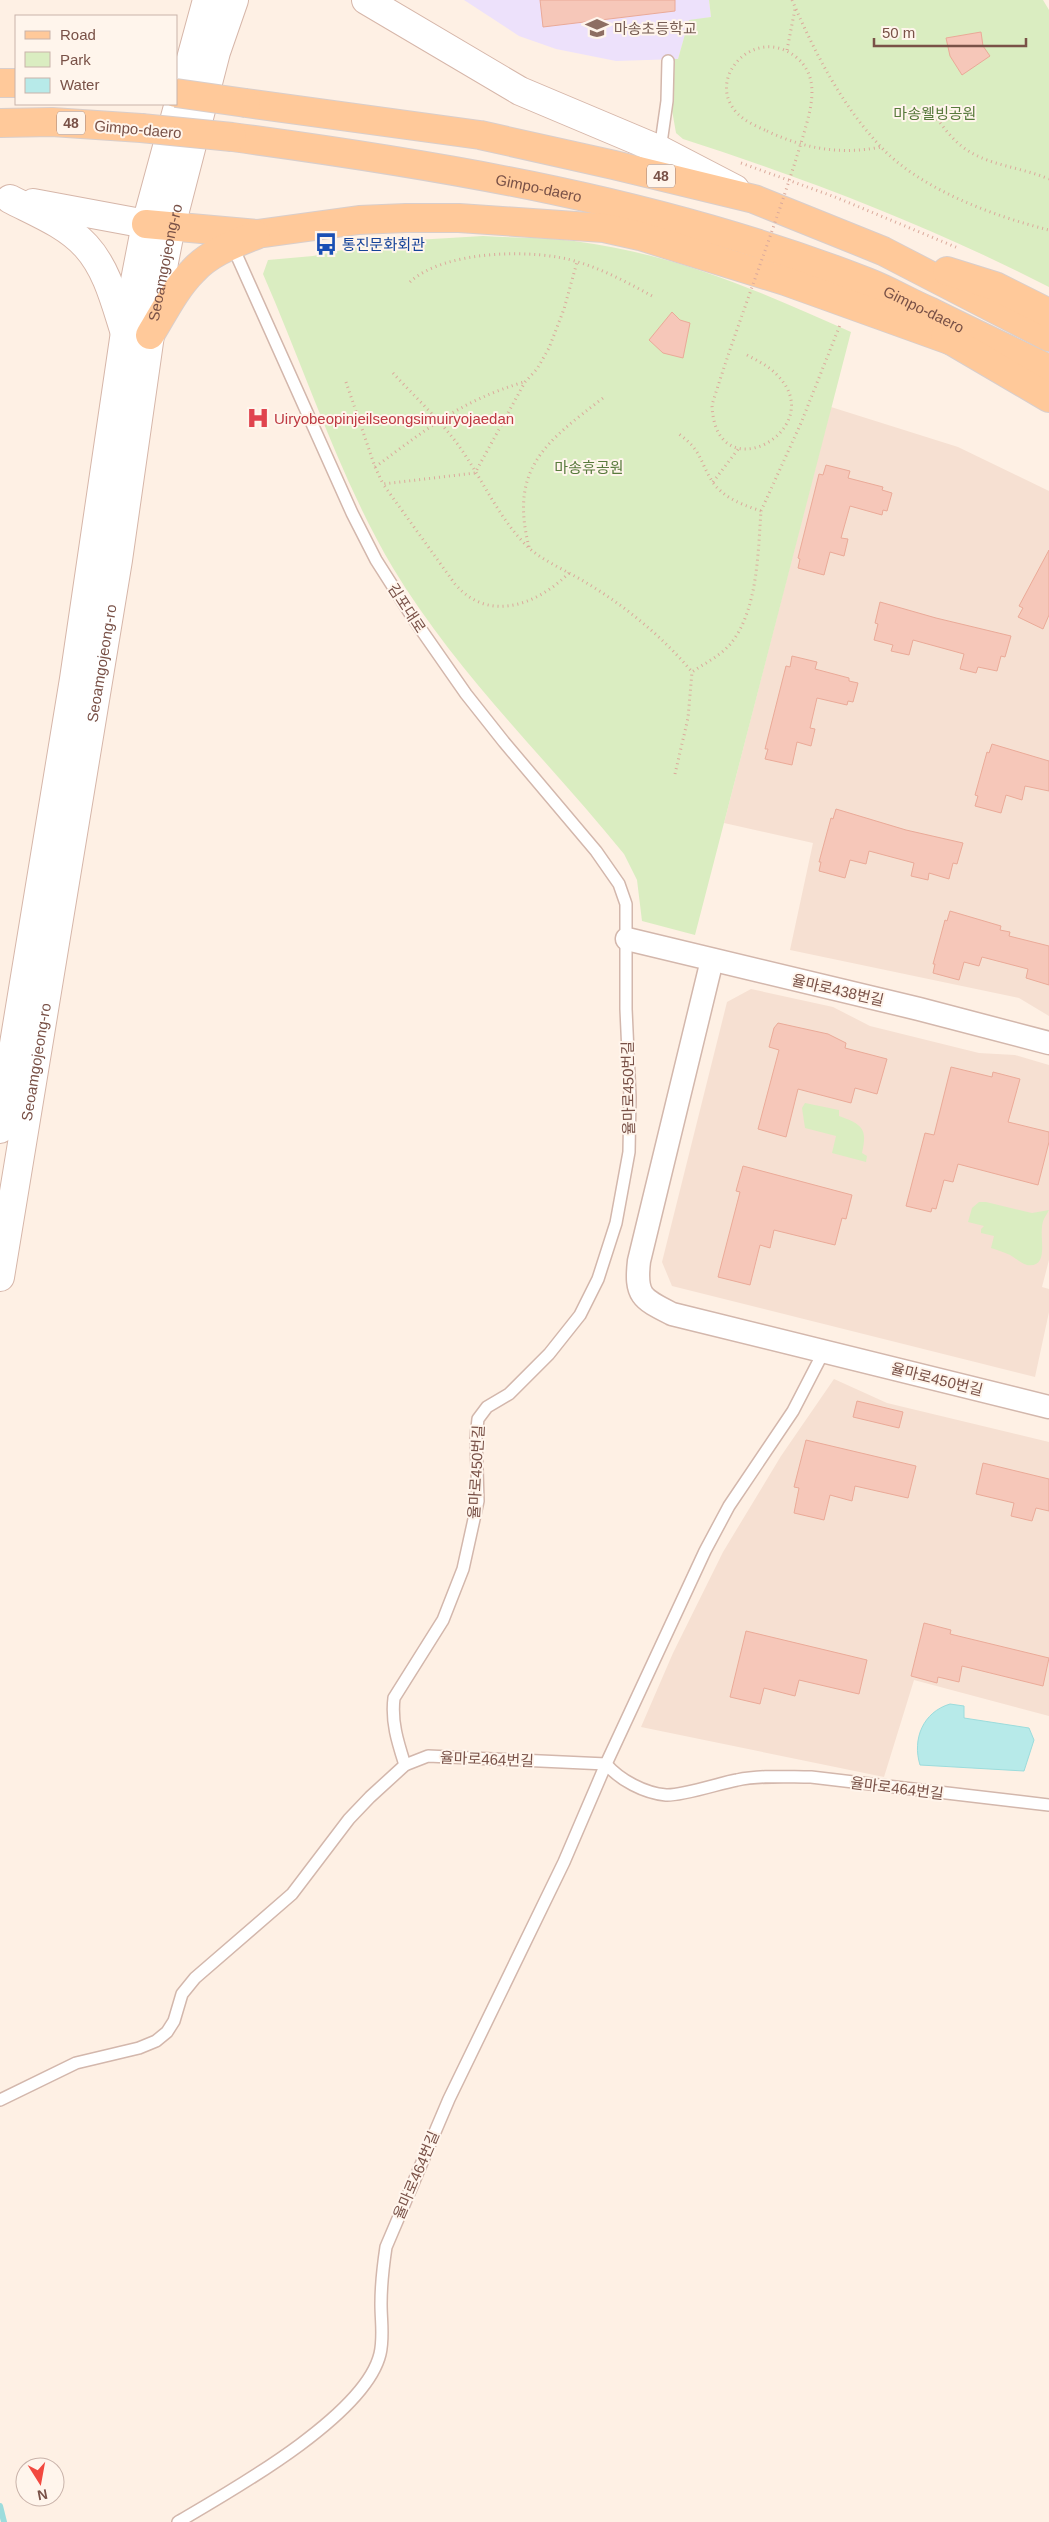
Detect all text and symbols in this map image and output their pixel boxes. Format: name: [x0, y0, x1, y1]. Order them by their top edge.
legend: [15, 15, 178, 105]
school or university icon: 마송초등학교: [584, 15, 610, 41]
scale bar: [874, 15, 1026, 47]
place label: 마송초등학교: [614, 20, 697, 37]
text: 50 m: [882, 24, 915, 41]
text: Road: [60, 26, 96, 43]
text: Park: [60, 51, 91, 68]
text: Water: [60, 76, 99, 93]
park label: 마송웰빙공원: [894, 105, 976, 122]
road number: 48: [57, 112, 85, 134]
street label: Gimpo-daero: [94, 117, 182, 141]
road number: 48: [647, 165, 675, 188]
street label: Gimpo-daero: [494, 170, 584, 205]
street label: Seoamgojeong-ro: [144, 202, 185, 322]
bus stop icon: 통진문화회관: [313, 231, 339, 257]
place label: 통진문화회관: [342, 236, 425, 253]
street label: Gimpo-daero: [881, 282, 967, 336]
hospital icon: Uiryobeopinjeilseongsimuiryojaedan: [245, 405, 271, 431]
place label: Uiryobeopinjeilseongsimuiryojaedan: [274, 410, 514, 427]
park label: 마송휴공원: [554, 459, 624, 476]
street label: 김포대로: [385, 580, 429, 636]
street label: Seoamgojeong-ro: [83, 603, 119, 723]
street label: 율마로438번길: [790, 971, 886, 1009]
street label: Seoamgojeong-ro: [17, 1002, 53, 1122]
street label: 율마로450번길: [619, 1041, 637, 1135]
street label: 율마로450번길: [889, 1359, 985, 1399]
street label: 율마로450번길: [465, 1425, 487, 1519]
street label: 율마로464번길: [440, 1749, 534, 1769]
street label: 율마로464번길: [849, 1774, 945, 1802]
street label: 율마로464번길: [390, 2128, 442, 2222]
north arrow: [15, 2457, 65, 2507]
text: N: [36, 2486, 49, 2504]

